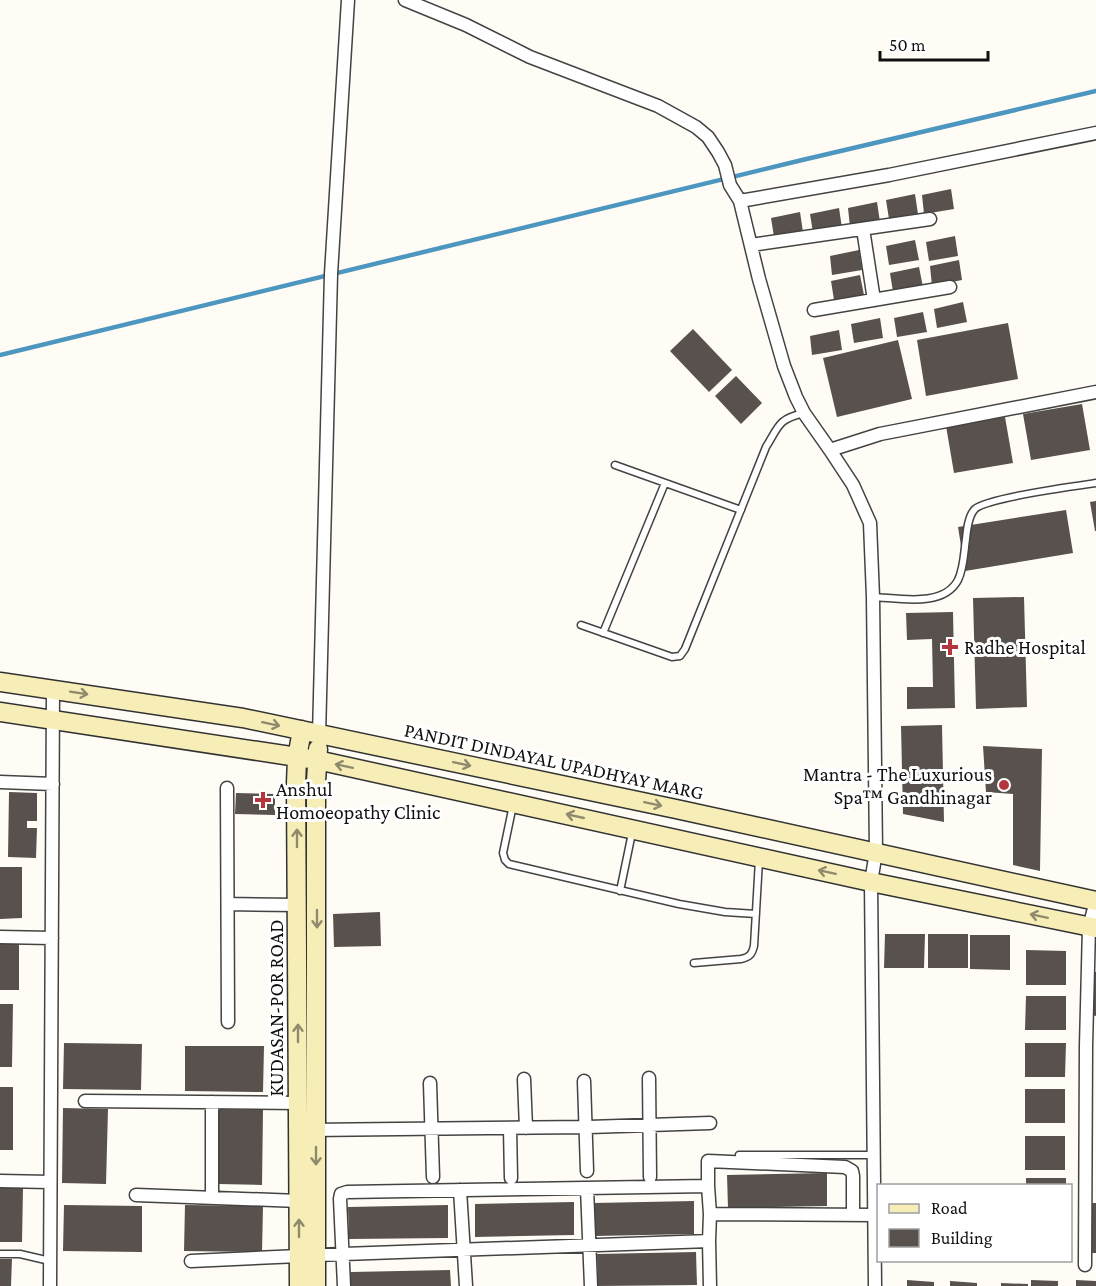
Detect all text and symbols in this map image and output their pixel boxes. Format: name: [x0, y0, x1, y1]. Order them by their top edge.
scale bar: [880, 24, 988, 62]
text: 50 m: [889, 35, 926, 55]
place label: Radhe Hospital: [964, 636, 1086, 659]
marker: Radhe Hospital: [941, 638, 959, 656]
one-way arrow: [68, 688, 88, 699]
one-way arrow: [261, 719, 280, 730]
street label: PANDIT DINDAYAL UPADHYAY MARG: [402, 719, 706, 803]
one-way arrow: [452, 759, 471, 771]
one-way arrow: [335, 760, 354, 771]
place label: Mantra - The Luxurious Spa™ Gandhinagar: [803, 763, 992, 809]
place label: Anshul Homoeopathy Clinic: [276, 778, 441, 824]
marker: Mantra - The Luxurious Spa™ Gandhinagar: [997, 778, 1011, 792]
marker: Anshul Homoeopathy Clinic: [254, 791, 272, 809]
one-way arrow: [643, 799, 662, 810]
one-way arrow: [566, 810, 585, 822]
one-way arrow: [291, 828, 303, 848]
one-way arrow: [818, 866, 838, 877]
one-way arrow: [311, 909, 323, 929]
one-way arrow: [1029, 910, 1048, 922]
street label: KUDASAN-POR ROAD: [265, 920, 287, 1096]
one-way arrow: [292, 1023, 304, 1043]
one-way arrow: [310, 1146, 322, 1166]
legend: [877, 1184, 1072, 1262]
text: Road: [931, 1198, 968, 1218]
one-way arrow: [293, 1218, 305, 1238]
text: Building: [931, 1228, 993, 1248]

